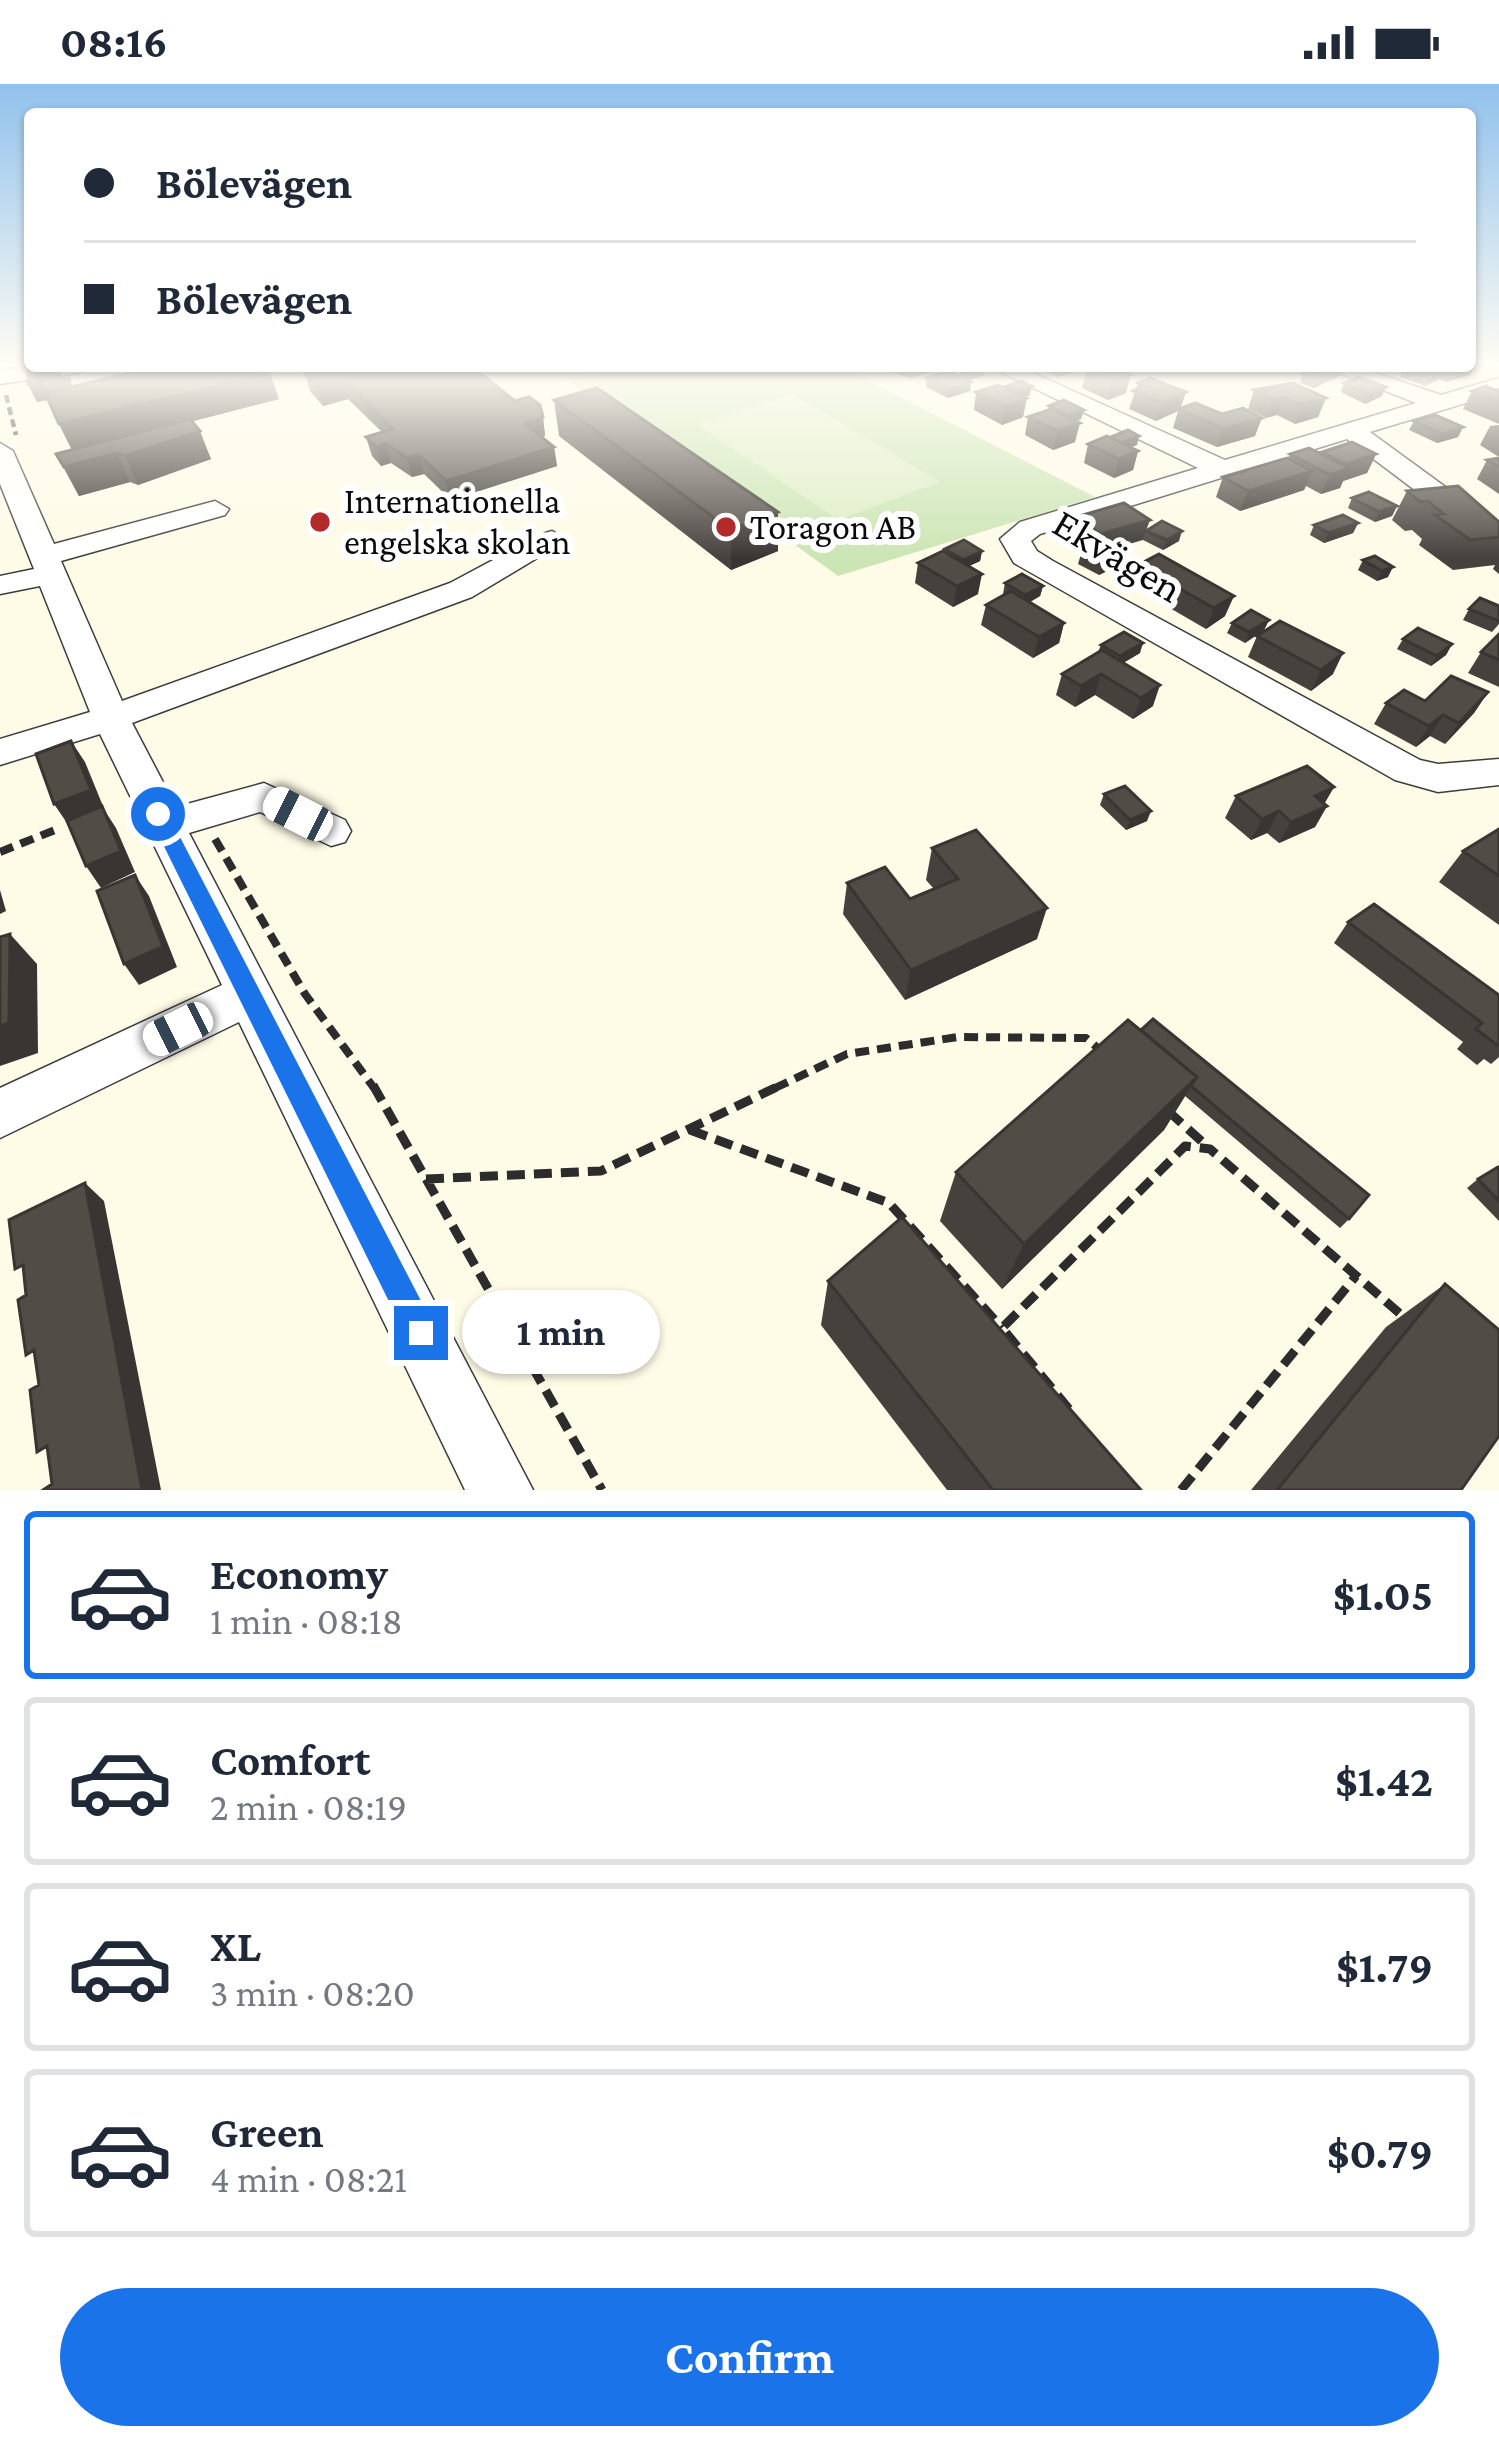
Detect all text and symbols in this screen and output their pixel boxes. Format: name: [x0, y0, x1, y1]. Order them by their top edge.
text: 08:16: [60, 17, 167, 67]
text: Bölevägen: [156, 158, 352, 208]
text: Bölevägen: [156, 274, 352, 324]
place label: Internationella engelska skolan: [344, 481, 571, 562]
street label: Ekvägen: [1045, 498, 1191, 612]
place label: Toragon AB: [750, 507, 916, 547]
marker: Internationella engelska skolan: [307, 509, 333, 535]
marker: Toragon AB: [713, 514, 739, 540]
car: [258, 782, 338, 846]
route start: [131, 787, 185, 841]
car: [138, 997, 218, 1061]
callout: 1 min: [463, 1291, 661, 1375]
route end: [394, 1306, 448, 1360]
text: 1 min: [517, 1310, 605, 1353]
icon: car: [66, 1541, 174, 1649]
text: Economy: [210, 1549, 388, 1599]
text: $1.05: [1333, 1570, 1433, 1620]
text: 1 min · 08:18: [210, 1599, 403, 1642]
icon: car: [66, 1727, 174, 1835]
text: Comfort: [210, 1735, 371, 1785]
text: $1.42: [1335, 1756, 1433, 1806]
text: 2 min · 08:19: [210, 1785, 407, 1828]
icon: car: [66, 1913, 174, 2021]
text: XL: [210, 1921, 261, 1971]
text: $1.79: [1336, 1942, 1433, 1992]
text: 3 min · 08:20: [210, 1971, 415, 2014]
icon: car: [66, 2099, 174, 2207]
text: Green: [210, 2107, 324, 2157]
text: $0.79: [1327, 2128, 1433, 2178]
text: 4 min · 08:21: [210, 2157, 407, 2200]
button: Confirm: [60, 2288, 1439, 2426]

